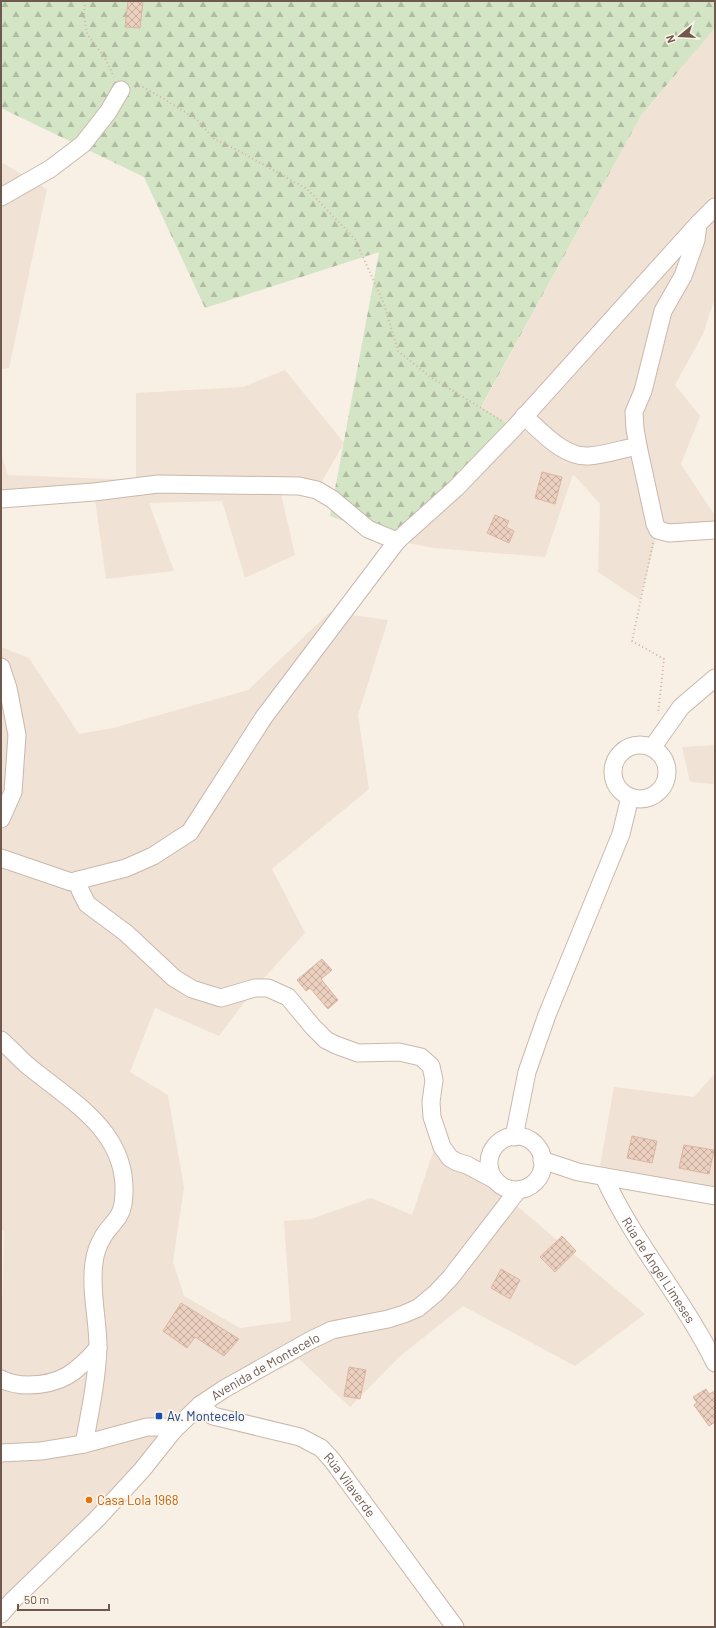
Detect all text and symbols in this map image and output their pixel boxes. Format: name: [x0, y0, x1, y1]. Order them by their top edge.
north arrow: [660, 16, 700, 56]
text: N: [663, 34, 677, 45]
street label: Rúa de Ángel Limeses: [619, 1214, 699, 1326]
street label: Avenida de Montecelo: [208, 1329, 322, 1403]
place label: Av. Montecelo: [167, 1408, 245, 1424]
marker: Av. Montecelo: [154, 1411, 164, 1421]
street label: Rúa Vilaverde: [321, 1449, 379, 1520]
place label: Casa Lola 1968: [97, 1492, 178, 1508]
marker: Casa Lola 1968: [84, 1495, 94, 1505]
scale bar: [18, 1586, 109, 1612]
text: 50 m: [24, 1592, 49, 1606]

